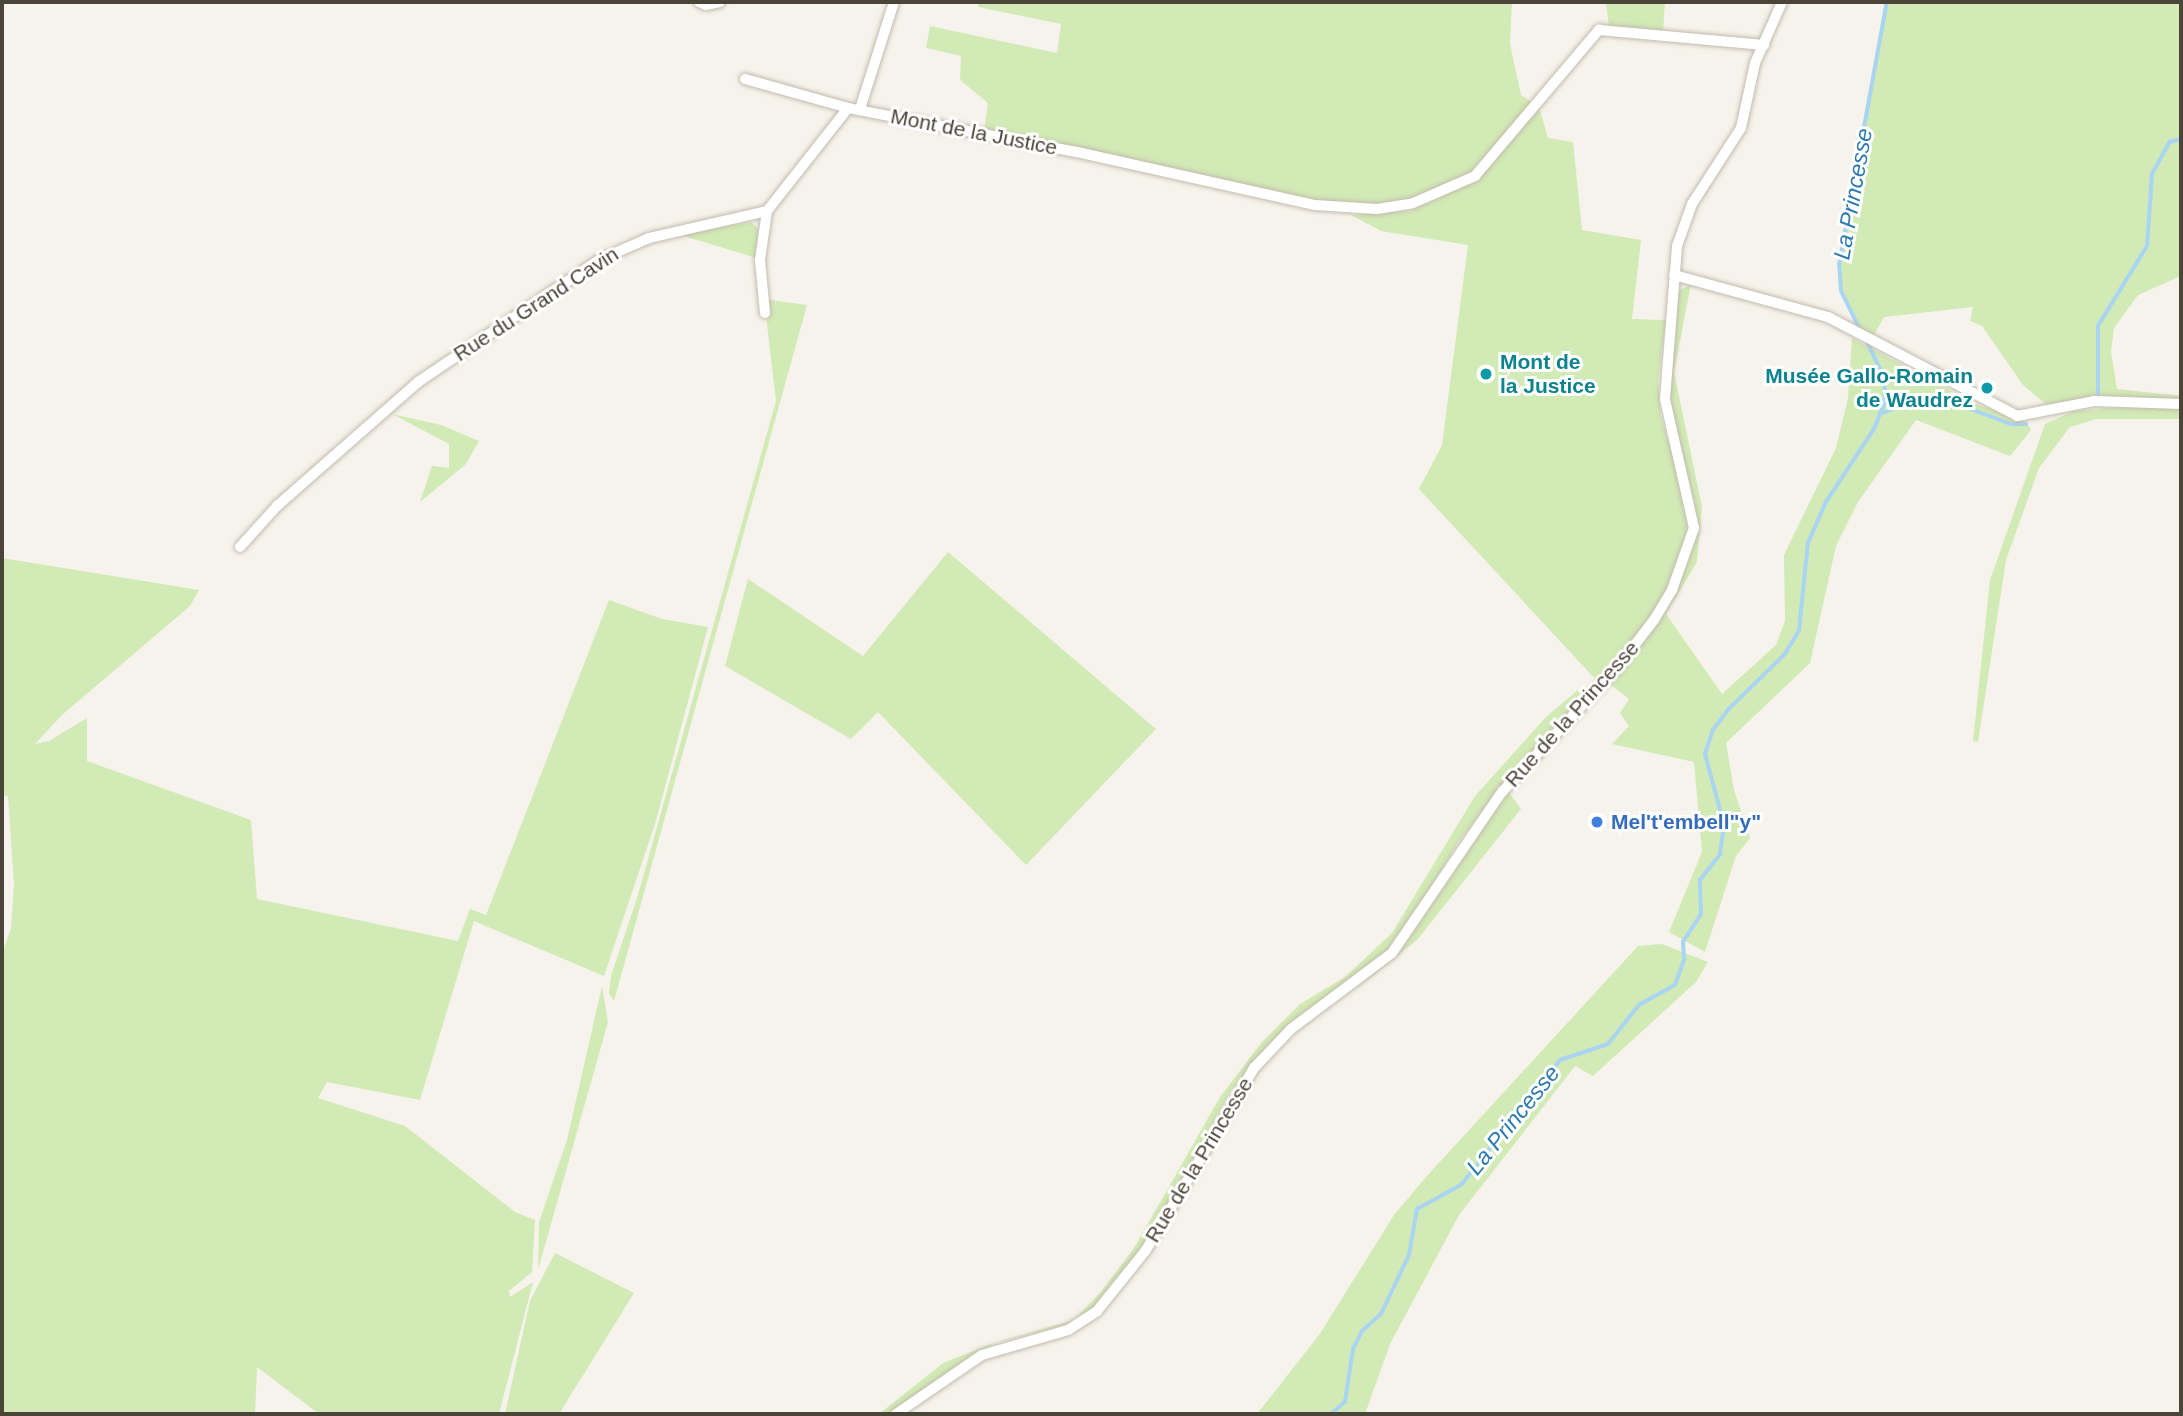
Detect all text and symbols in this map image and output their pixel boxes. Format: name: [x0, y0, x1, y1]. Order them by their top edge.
street label: Mont de la Justice: [889, 103, 1059, 161]
water label: La Princesse: [1828, 126, 1878, 262]
street label: Rue du Grand Cavin: [449, 241, 623, 367]
place label: Mont de la Justice: [1500, 349, 1596, 399]
place label: Musée Gallo-Romain de Waudrez: [1765, 363, 1973, 413]
marker: Mont de la Justice: [1478, 366, 1494, 382]
marker: Musée Gallo-Romain de Waudrez: [1979, 380, 1995, 396]
street label: Rue de la Princesse: [1500, 636, 1644, 792]
place label: Mel't'embell"y": [1611, 809, 1761, 835]
marker: Mel't'embell"y": [1589, 814, 1605, 830]
water label: La Princesse: [1460, 1060, 1566, 1180]
street label: Rue de la Princesse: [1140, 1073, 1258, 1247]

